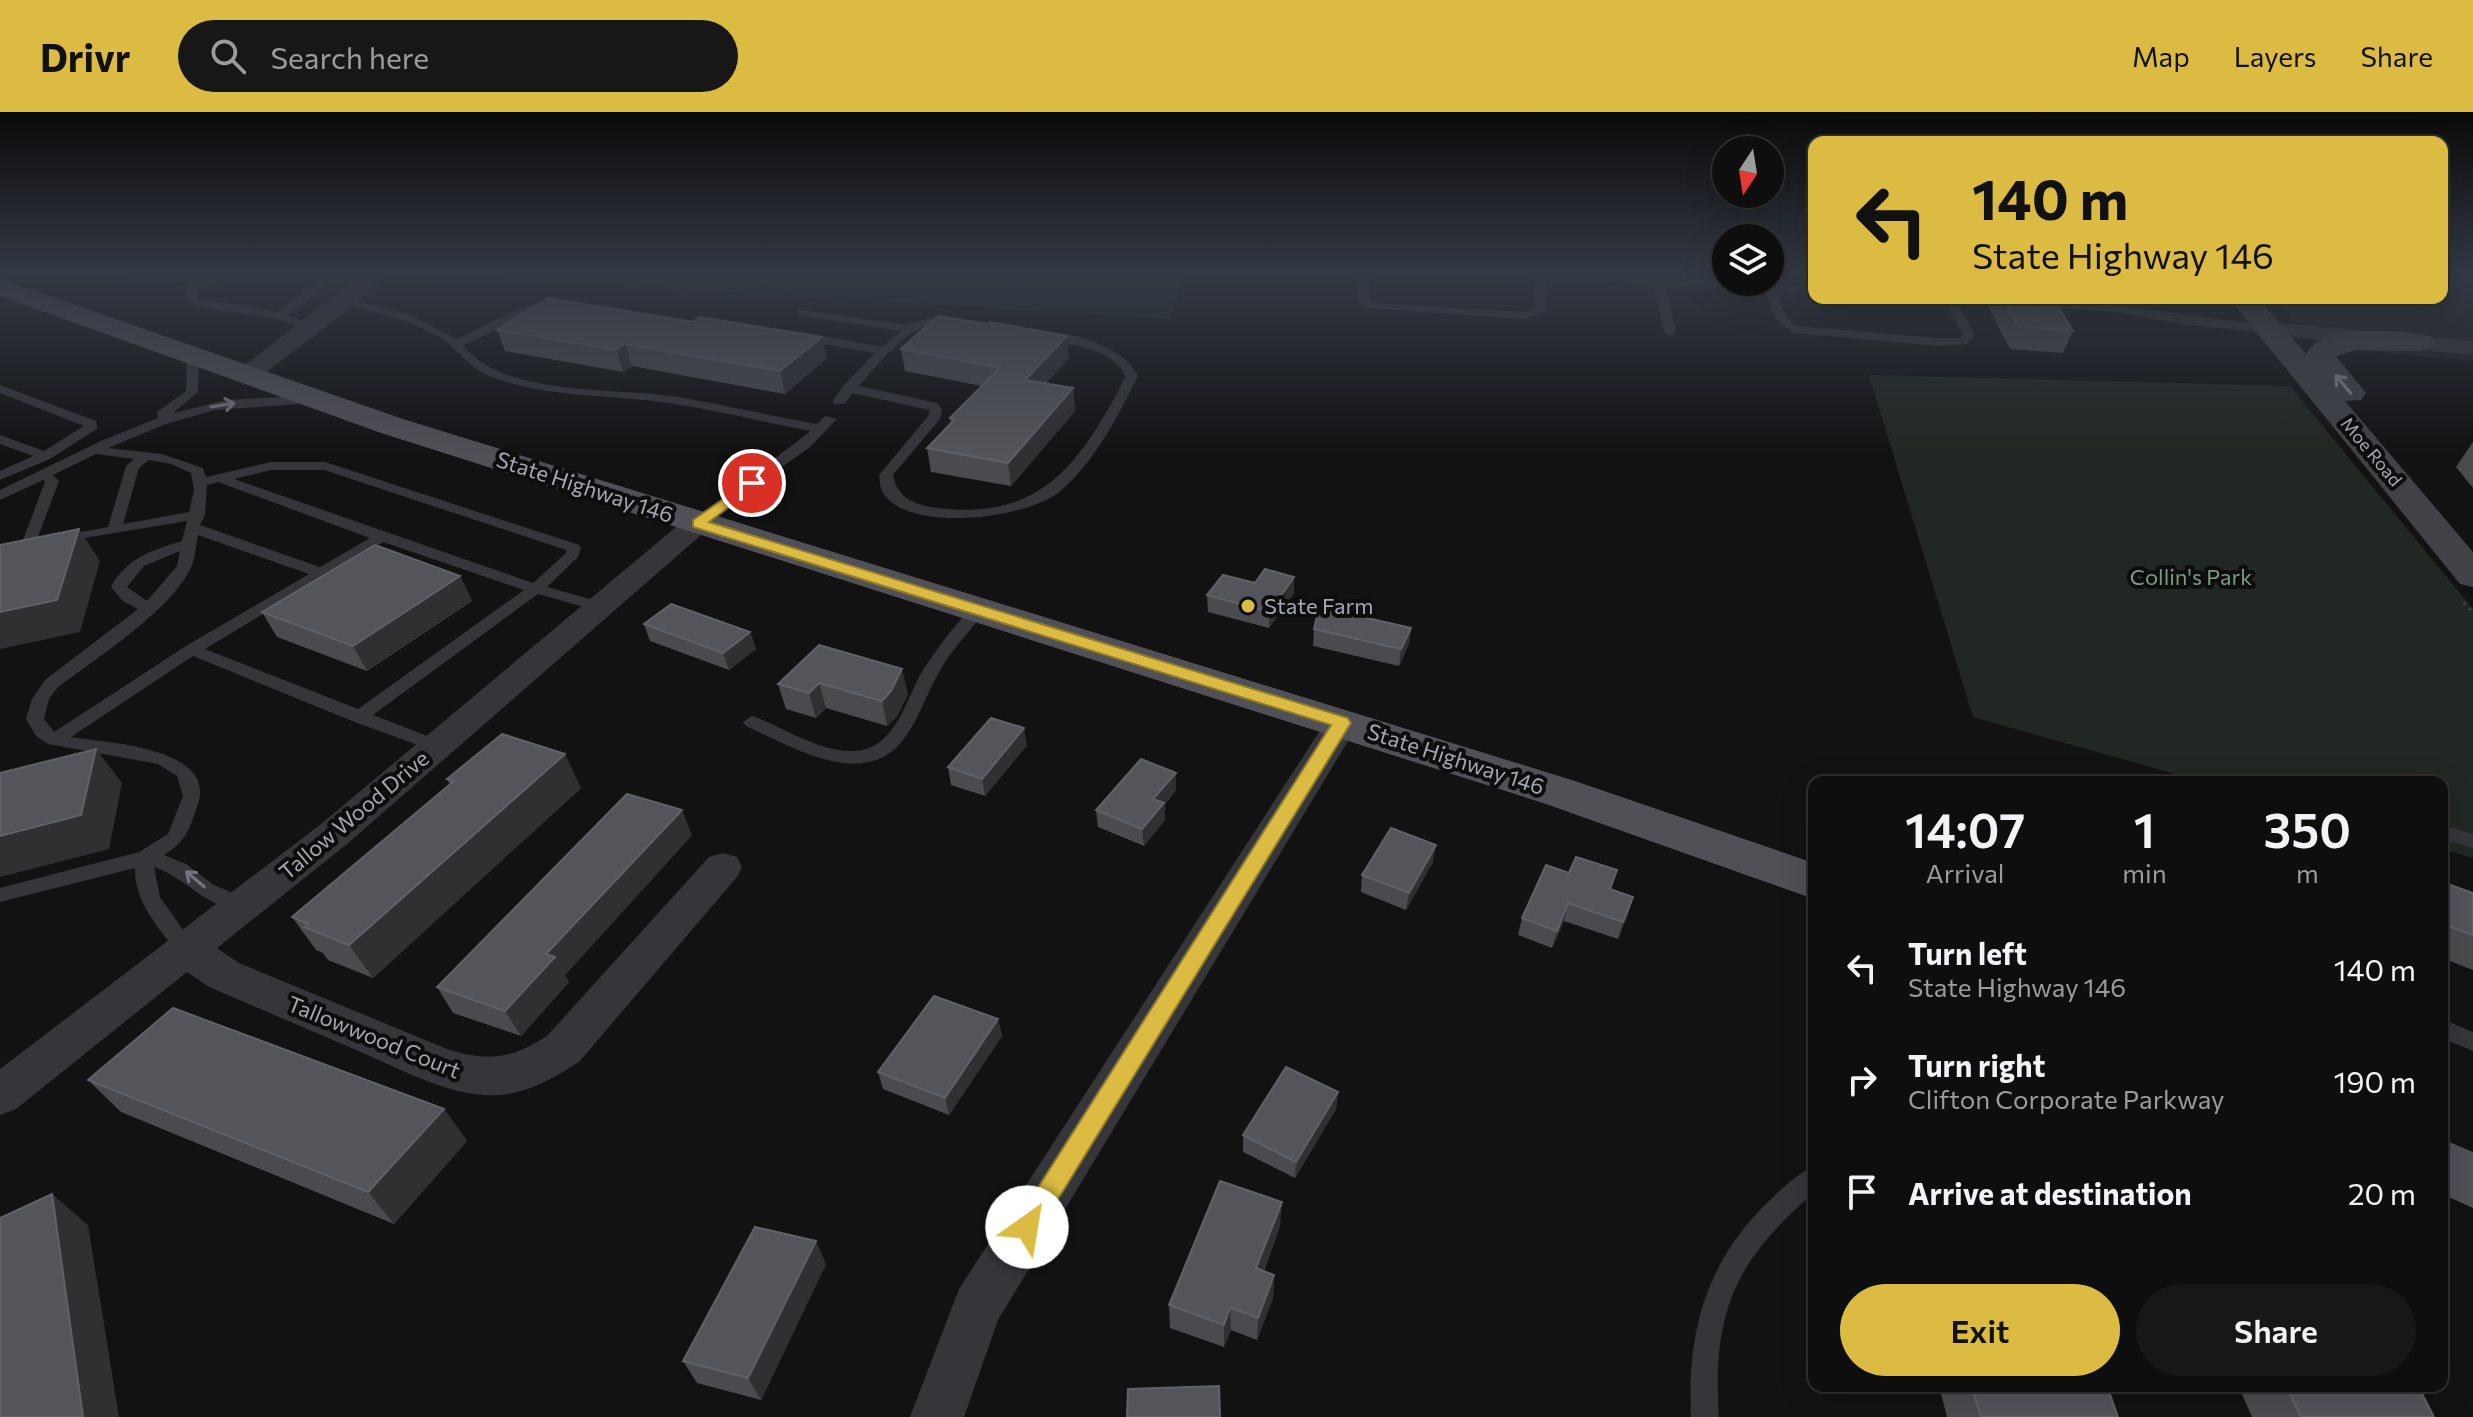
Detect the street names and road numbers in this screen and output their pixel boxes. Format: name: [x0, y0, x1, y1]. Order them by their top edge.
street label: Moe Road: [2337, 413, 2407, 490]
street label: State Highway 146: [493, 445, 677, 528]
street label: State Highway 146: [1364, 717, 1548, 800]
street label: Tallow Wood Drive: [273, 744, 434, 885]
street label: Tallowwood Court: [284, 990, 465, 1084]

